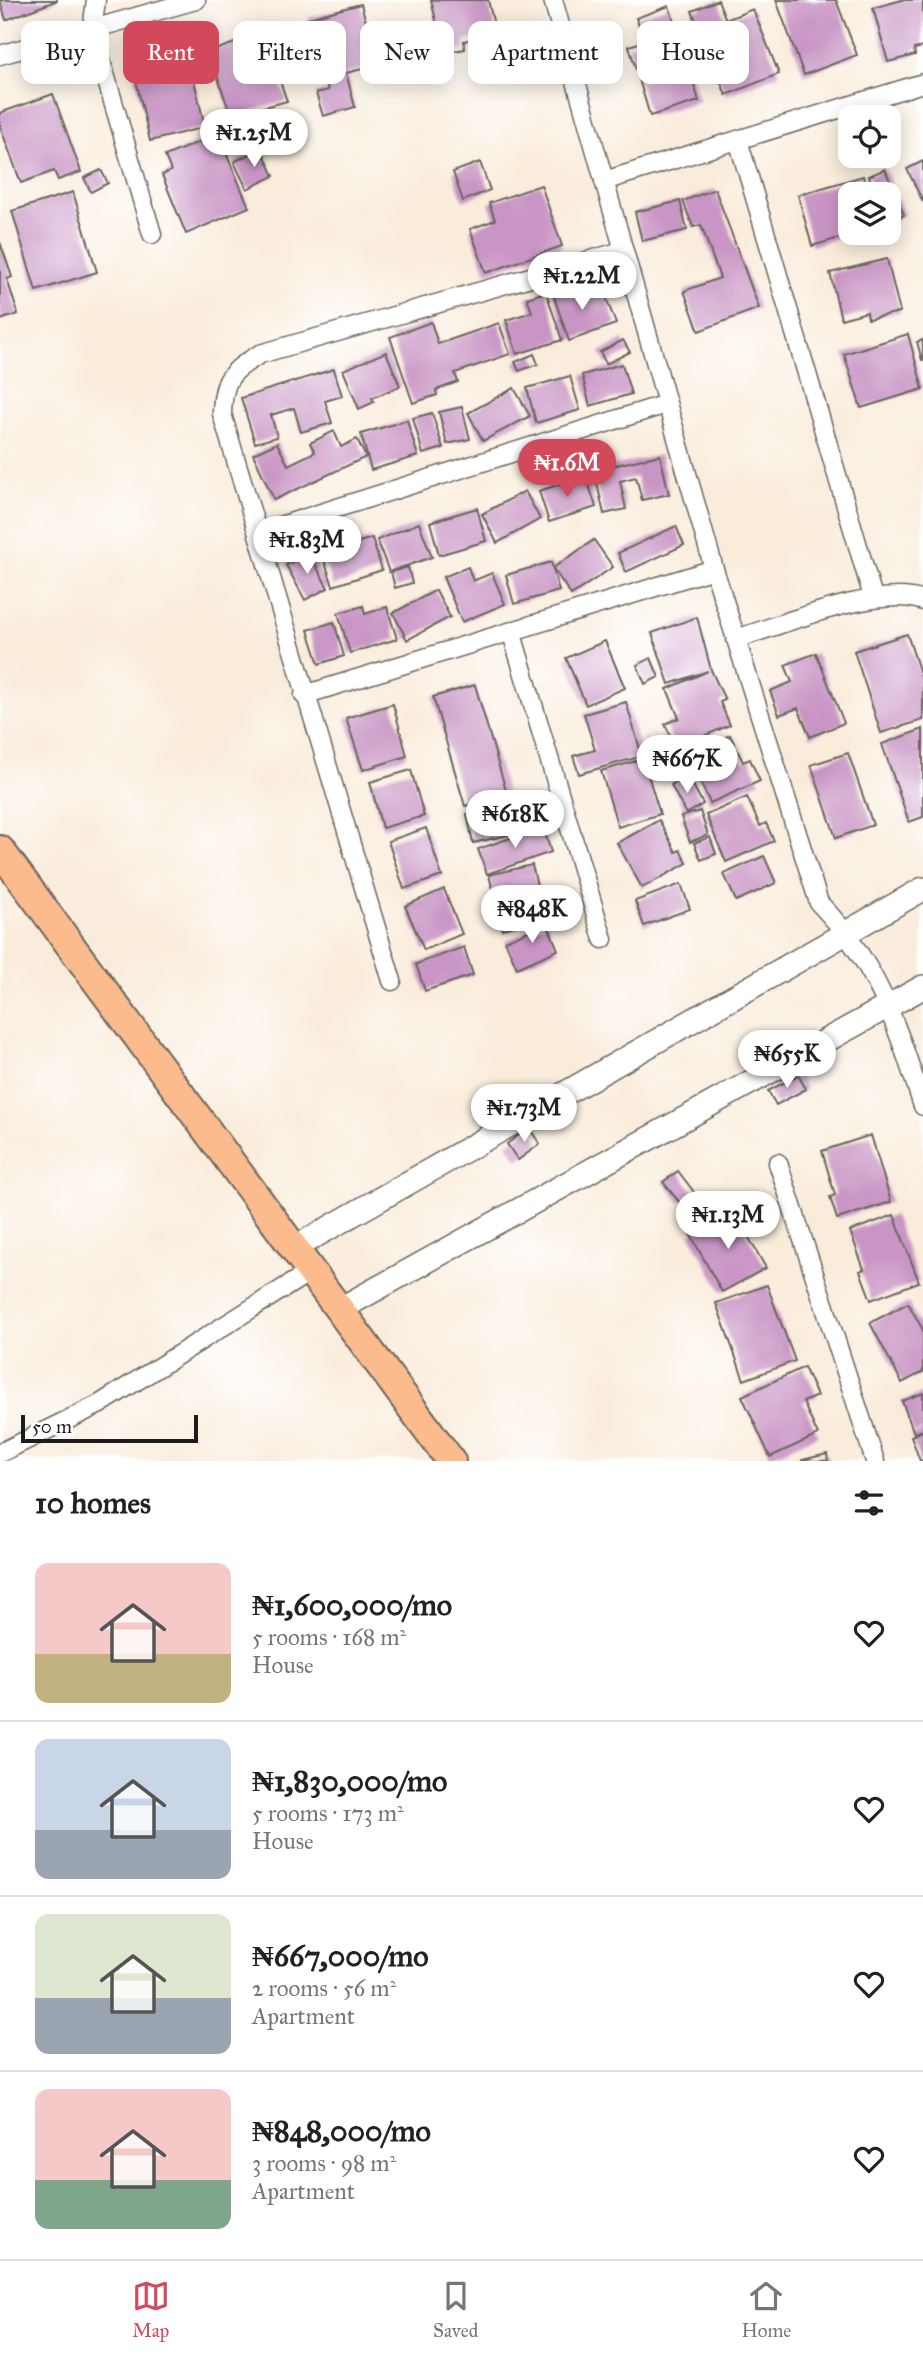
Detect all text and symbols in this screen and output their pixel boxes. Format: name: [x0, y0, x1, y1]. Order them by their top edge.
chip: Buy: [21, 21, 109, 84]
chip: Rent: [123, 21, 219, 84]
chip: Filters: [233, 21, 346, 84]
chip: New: [360, 21, 454, 84]
chip: Apartment: [468, 21, 623, 84]
chip: House: [637, 21, 749, 84]
map controls: [838, 105, 901, 245]
button: locate: [838, 105, 901, 168]
pin: ₦1.25M: [197, 110, 311, 169]
text: ₦1.25M: [216, 118, 292, 146]
button: layers: [838, 182, 901, 245]
pin: ₦1.22M: [525, 252, 639, 312]
text: ₦1.22M: [544, 261, 620, 289]
pin: ₦1.6M: [518, 440, 616, 499]
text: ₦1.6M: [534, 448, 600, 476]
pin: ₦1.83M: [250, 516, 364, 576]
text: ₦1.83M: [269, 525, 345, 553]
pin: ₦667K: [638, 736, 736, 795]
text: ₦667K: [653, 744, 721, 772]
pin: ₦618K: [466, 790, 564, 850]
text: ₦618K: [482, 799, 548, 827]
pin: ₦848K: [483, 886, 581, 945]
text: ₦848K: [497, 894, 567, 922]
pin: ₦655K: [738, 1030, 836, 1090]
text: ₦655K: [754, 1039, 820, 1067]
pin: ₦1.73M: [467, 1084, 581, 1144]
text: ₦1.73M: [487, 1093, 561, 1121]
pin: ₦1.13M: [671, 1192, 785, 1251]
text: ₦1.13M: [692, 1200, 764, 1228]
scale bar: [21, 1412, 198, 1444]
text: 50 m: [32, 1415, 72, 1438]
icon: filters: [850, 1484, 888, 1522]
text: 10 homes: [35, 1485, 151, 1521]
text: ₦1,600,000/mo: [252, 1587, 452, 1623]
icon: home: [91, 1591, 175, 1675]
icon: heart: [850, 1614, 888, 1652]
text: 5 rooms · 168 m²: [252, 1623, 406, 1651]
text: House: [252, 1651, 314, 1679]
text: ₦1,830,000/mo: [252, 1763, 447, 1799]
icon: home: [91, 1767, 175, 1851]
icon: heart: [850, 1790, 888, 1828]
text: 5 rooms · 173 m²: [252, 1799, 404, 1827]
text: House: [252, 1827, 314, 1855]
text: ₦667,000/mo: [252, 1938, 429, 1974]
icon: home: [91, 1942, 175, 2026]
icon: heart: [850, 1965, 888, 2003]
text: 2 rooms · 56 m²: [252, 1974, 396, 2002]
text: Apartment: [252, 2002, 355, 2030]
text: ₦848,000/mo: [252, 2113, 431, 2149]
icon: home: [91, 2117, 175, 2201]
icon: heart: [850, 2140, 888, 2178]
text: 3 rooms · 98 m²: [252, 2149, 396, 2177]
text: Apartment: [252, 2177, 355, 2205]
tab: Map: [132, 2277, 170, 2342]
tab: Saved: [433, 2277, 478, 2342]
tab: Home: [742, 2277, 791, 2342]

